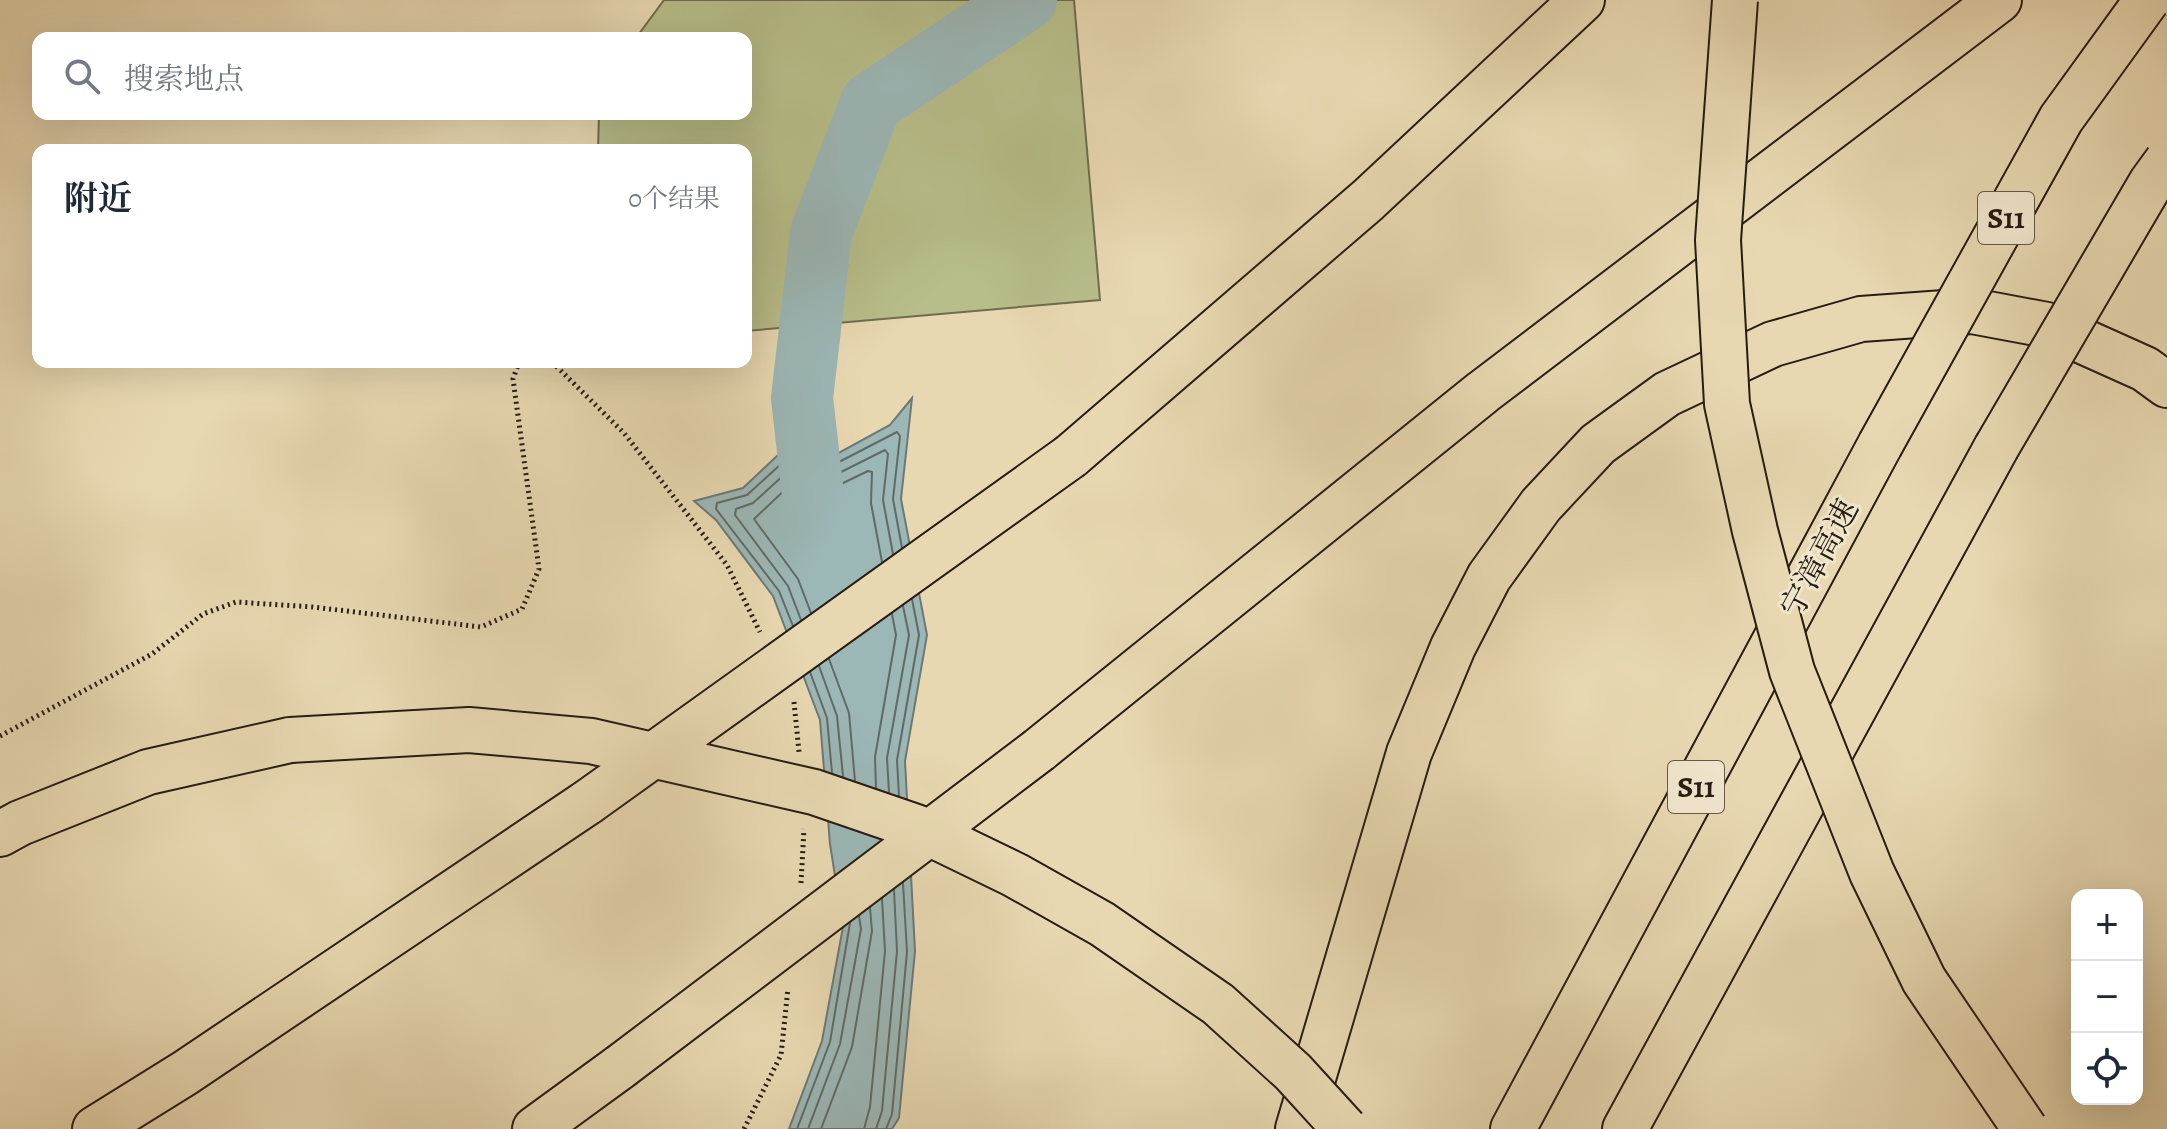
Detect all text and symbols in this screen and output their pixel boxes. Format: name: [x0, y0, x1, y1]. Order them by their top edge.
search box: [32, 32, 752, 120]
icon: search: [60, 54, 104, 98]
text: 搜索地点: [124, 59, 244, 99]
text: 附近: [64, 175, 132, 222]
text: 0个结果: [628, 181, 720, 216]
road number: S11: [1978, 192, 2034, 244]
street label: 宁漳高速: [1770, 491, 1868, 625]
road number: S11: [1668, 761, 1724, 813]
map controls: [2071, 889, 2143, 1105]
button: +: [2071, 889, 2143, 961]
button: −: [2071, 961, 2143, 1033]
button: locate: [2071, 1033, 2143, 1105]

